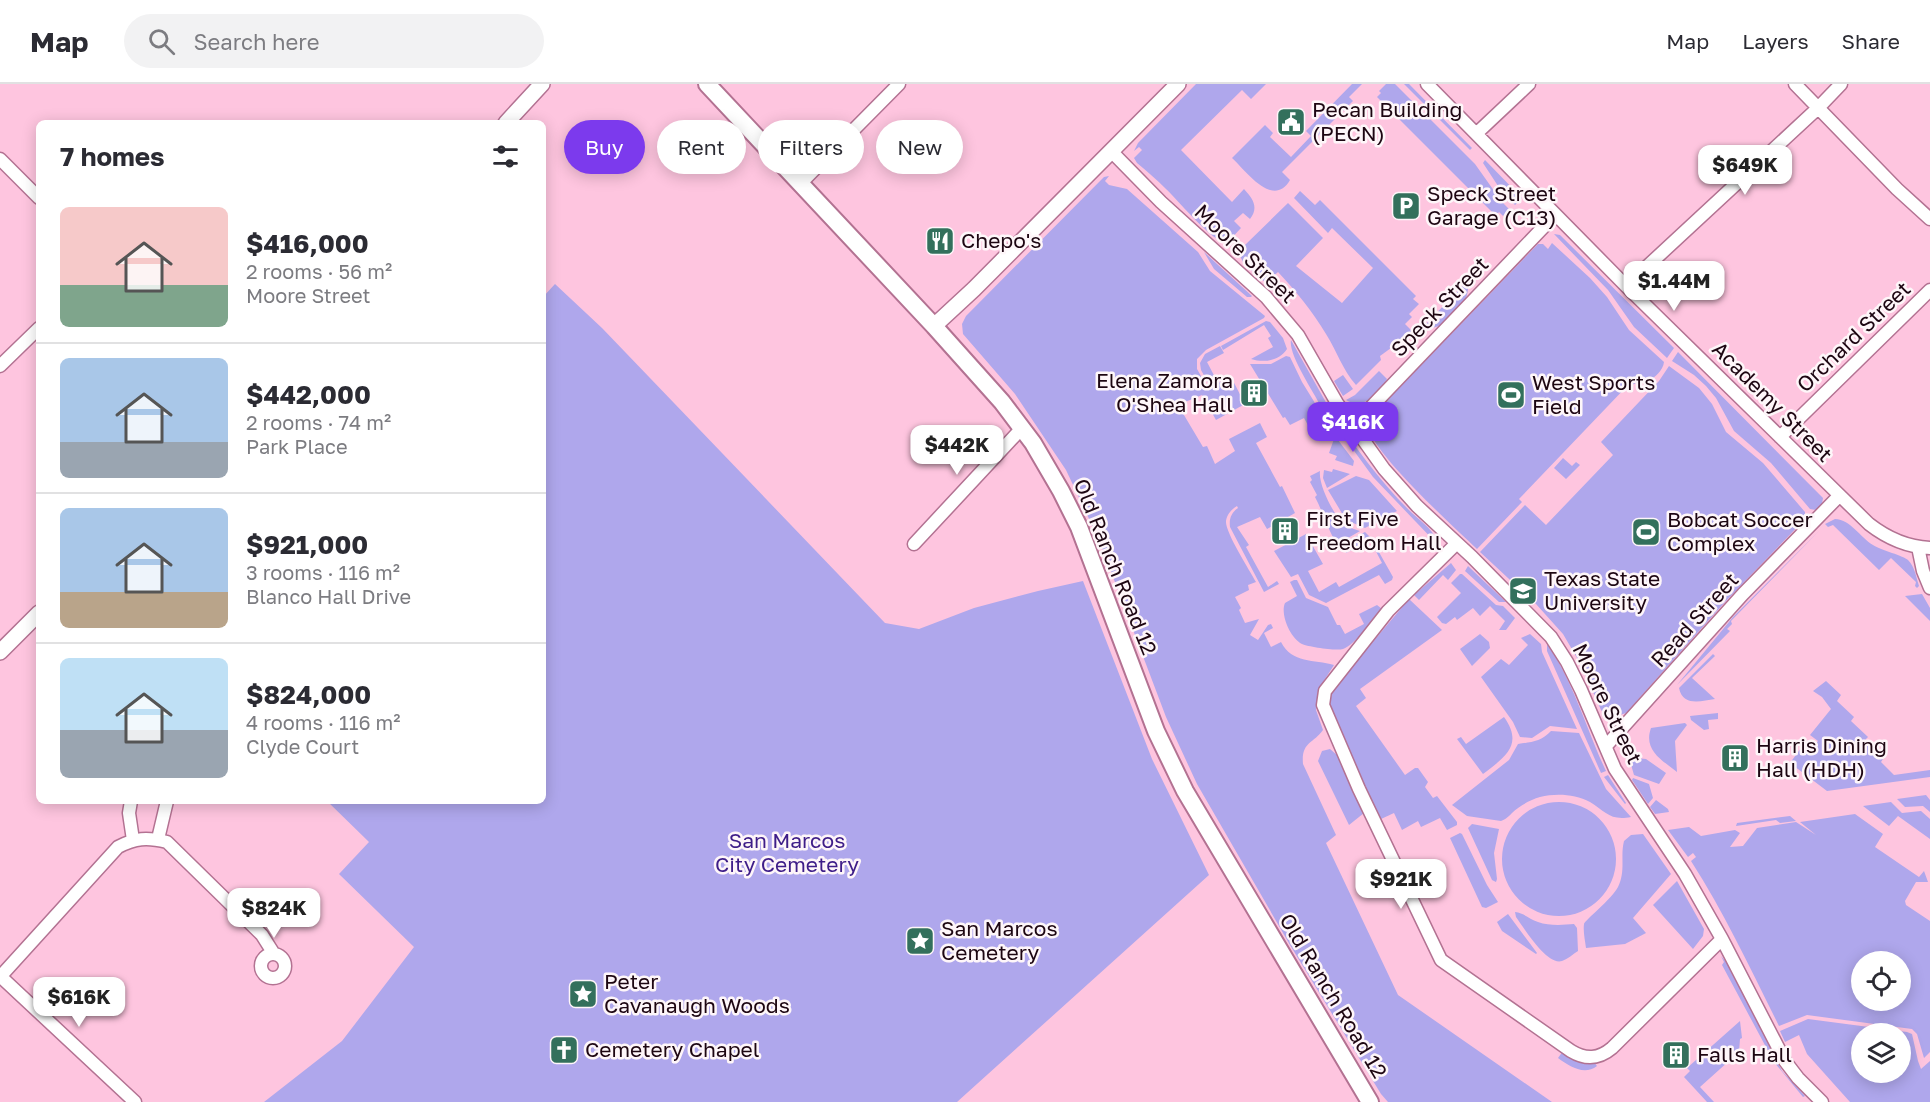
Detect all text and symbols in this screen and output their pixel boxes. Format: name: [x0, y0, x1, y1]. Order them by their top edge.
search box: [124, 14, 544, 68]
text: Map: [30, 25, 88, 58]
icon: search: [145, 25, 178, 58]
text: Search here: [193, 28, 319, 55]
text: Map: [1666, 28, 1709, 54]
text: Layers: [1742, 28, 1809, 54]
text: Share: [1842, 28, 1900, 54]
place label: Pecan Building (PECN): [1312, 96, 1463, 146]
public building icon: Pecan Building (PECN): [1275, 106, 1307, 138]
chip: Buy: [564, 120, 645, 174]
chip: Rent: [657, 120, 746, 174]
chip: Filters: [758, 120, 864, 174]
chip: New: [876, 120, 963, 174]
icon: filters: [489, 140, 522, 173]
text: 7 homes: [60, 141, 165, 172]
pin: $649K: [1703, 145, 1787, 196]
text: $649K: [1712, 152, 1778, 176]
place label: Speck Street Garage (C13): [1427, 180, 1557, 230]
parking icon: Speck Street Garage (C13): [1390, 190, 1422, 222]
street label: Moore Street: [1190, 198, 1302, 308]
restaurant icon: Chepo's: [924, 225, 956, 257]
place label: Chepo's: [961, 227, 1041, 253]
text: $416,000: [246, 228, 369, 259]
icon: home: [108, 231, 180, 303]
street label: Speck Street: [1385, 251, 1494, 362]
text: 2 rooms · 56 m²: [246, 259, 392, 283]
pin: $1.44M: [1625, 261, 1723, 312]
text: $1.44M: [1638, 268, 1710, 292]
street label: Orchard Street: [1791, 276, 1916, 397]
text: Moore Street: [246, 283, 371, 307]
street label: Academy Street: [1707, 336, 1838, 467]
place label: Elena Zamora O'Shea Hall: [1096, 367, 1233, 417]
place label: West Sports Field: [1532, 369, 1655, 419]
building icon: Elena Zamora O'Shea Hall: [1238, 377, 1270, 409]
text: $442,000: [246, 379, 371, 410]
sports icon: West Sports Field: [1495, 379, 1527, 411]
icon: home: [108, 382, 180, 454]
pin: $416K: [1311, 402, 1395, 453]
text: $416K: [1321, 409, 1385, 433]
text: 2 rooms · 74 m²: [246, 410, 391, 434]
pin: $442K: [915, 425, 999, 476]
text: $442K: [924, 432, 990, 456]
text: Park Place: [246, 434, 348, 458]
street label: Old Ranch Road 12: [1069, 475, 1163, 659]
place label: First Five Freedom Hall: [1306, 505, 1441, 555]
place label: Bobcat Soccer Complex: [1667, 506, 1813, 556]
building icon: First Five Freedom Hall: [1269, 515, 1301, 547]
sports icon: Bobcat Soccer Complex: [1630, 516, 1662, 548]
text: $921,000: [246, 529, 368, 560]
icon: home: [108, 532, 180, 604]
text: 3 rooms · 116 m²: [246, 560, 400, 584]
place label: Texas State University: [1544, 565, 1660, 615]
street label: Read Street: [1645, 567, 1744, 672]
school or university icon: Texas State University: [1507, 575, 1539, 607]
text: Blanco Hall Drive: [246, 584, 411, 608]
street label: Moore Street: [1568, 639, 1648, 768]
text: $824,000: [246, 679, 371, 710]
icon: home: [108, 682, 180, 754]
text: 4 rooms · 116 m²: [246, 710, 401, 734]
place label: Harris Dining Hall (HDH): [1756, 732, 1887, 782]
text: Clyde Court: [246, 734, 359, 758]
building icon: Harris Dining Hall (HDH): [1719, 742, 1751, 774]
park label: San Marcos City Cemetery: [715, 827, 859, 877]
pin: $921K: [1359, 859, 1443, 910]
text: $921K: [1369, 866, 1433, 890]
pin: $824K: [232, 888, 316, 939]
text: $824K: [241, 895, 307, 919]
street label: Old Ranch Road 12: [1274, 908, 1393, 1083]
place label: San Marcos Cemetery: [941, 915, 1058, 965]
place icon: San Marcos Cemetery: [904, 925, 936, 957]
map controls: [1851, 951, 1911, 1083]
button: locate: [1851, 951, 1911, 1011]
place label: Peter Cavanaugh Woods: [604, 968, 790, 1018]
pin: $616K: [37, 977, 121, 1028]
place icon: Peter Cavanaugh Woods: [567, 978, 599, 1010]
text: $616K: [47, 984, 111, 1008]
button: layers: [1851, 1023, 1911, 1083]
church icon: Cemetery Chapel: [548, 1034, 580, 1066]
place label: Cemetery Chapel: [585, 1036, 760, 1062]
building icon: Falls Hall: [1660, 1039, 1692, 1071]
place label: Falls Hall: [1697, 1041, 1792, 1067]

